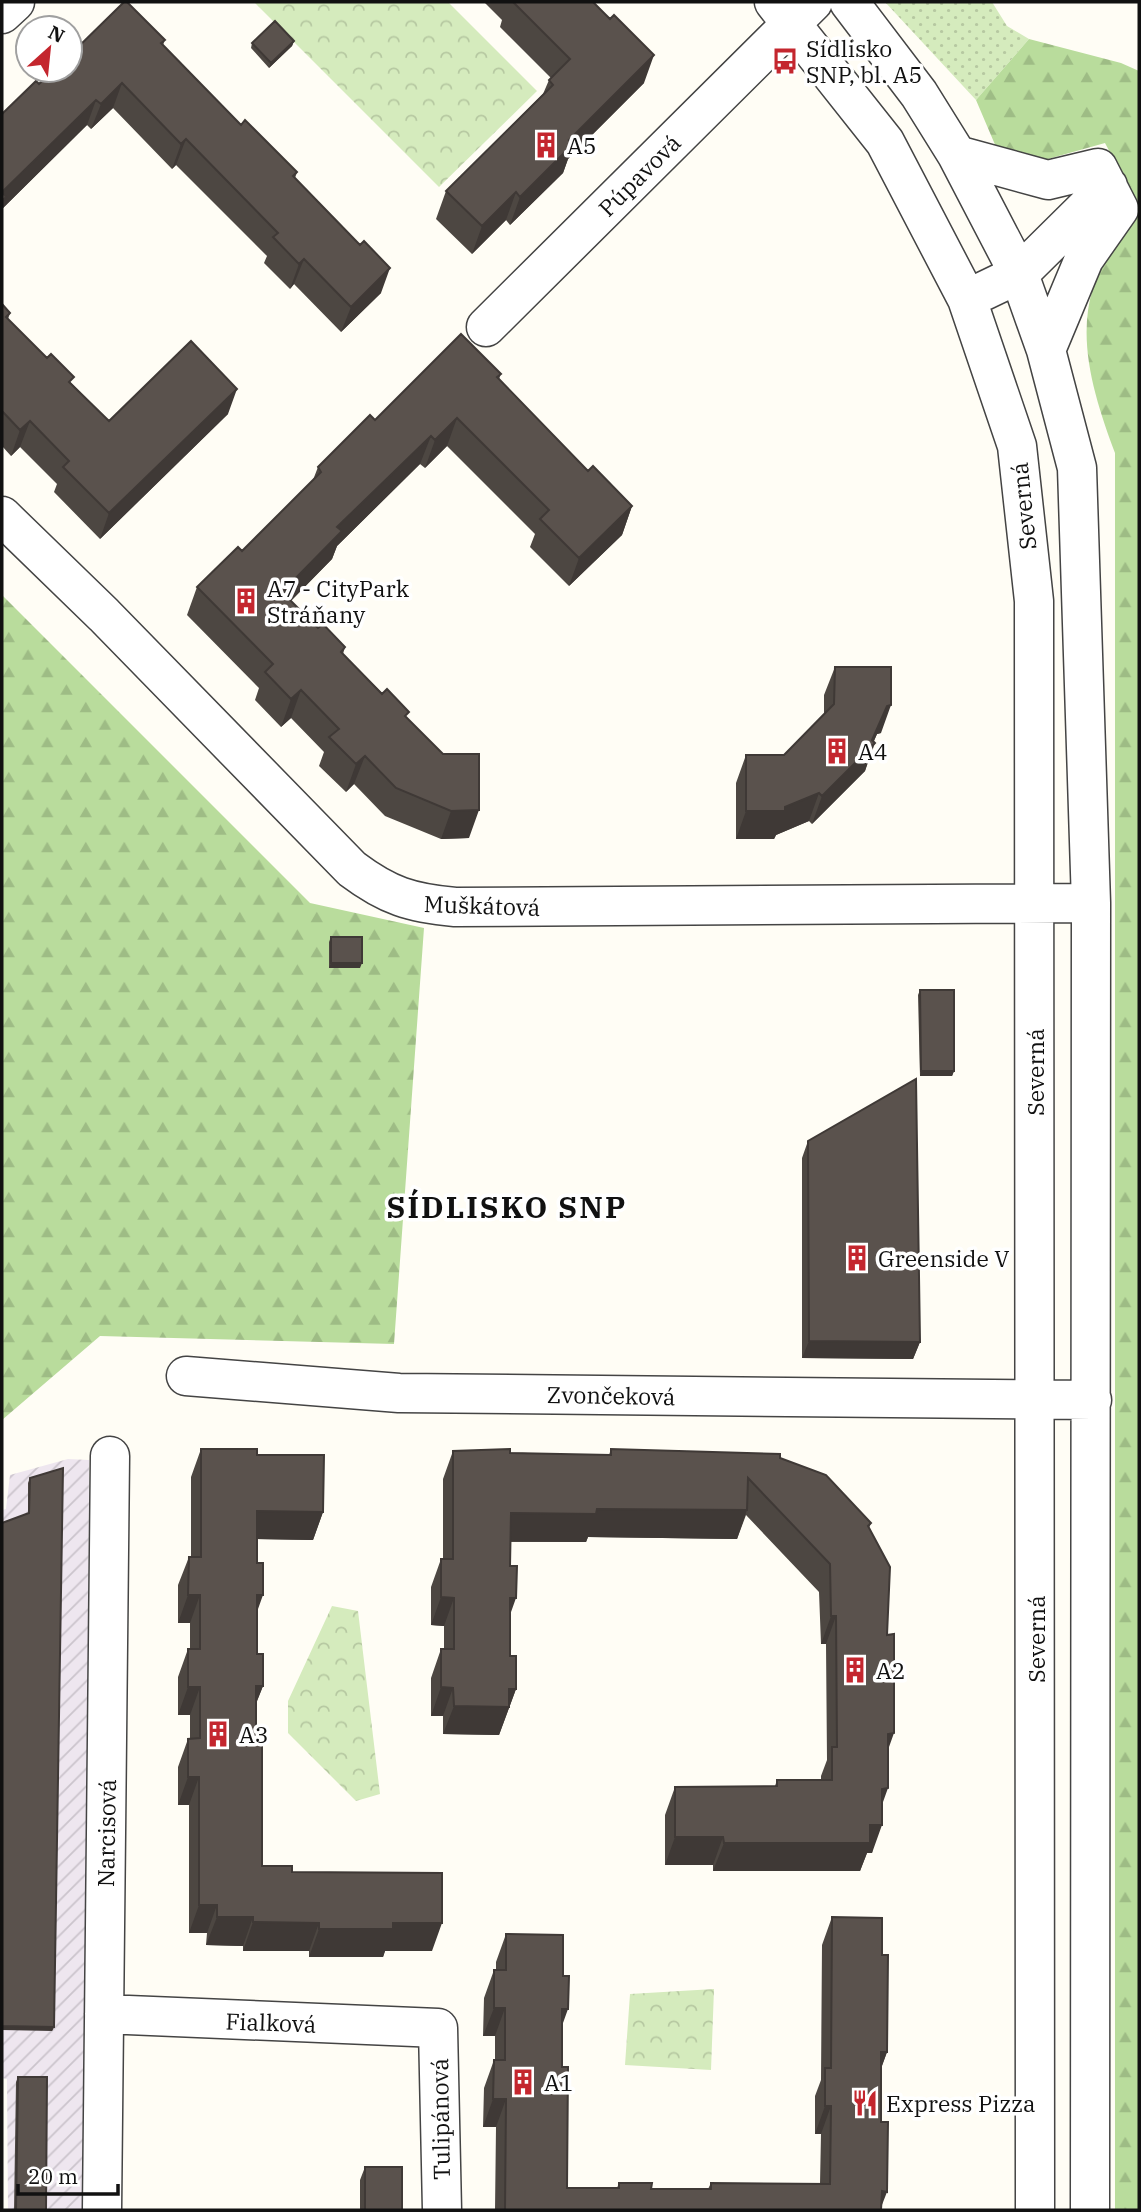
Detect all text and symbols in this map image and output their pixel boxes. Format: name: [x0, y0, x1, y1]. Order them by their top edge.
north arrow: [14, 14, 84, 84]
text: N: [45, 20, 69, 48]
place label: Sídlisko SNP, bl. A5: [806, 33, 922, 89]
bus stop icon: Sídlisko SNP, bl. A5: [770, 46, 800, 76]
street label: Púpavová: [591, 127, 687, 223]
building icon: A5: [531, 130, 561, 160]
place label: A5: [567, 130, 597, 160]
street label: Severná: [1003, 461, 1043, 551]
place label: A7 - CityPark Stráňany: [267, 573, 410, 629]
building icon: A7 - CityPark Stráňany: [231, 586, 261, 616]
building icon: A4: [822, 736, 852, 766]
place label: A4: [858, 736, 888, 766]
street label: Muškátová: [423, 888, 541, 922]
street label: Severná: [1020, 1028, 1050, 1116]
district label: SÍDLISKO SNP: [387, 1187, 627, 1226]
building icon: Greenside V: [842, 1243, 872, 1273]
place label: Greenside V: [878, 1243, 1010, 1273]
street label: Zvončeková: [546, 1379, 676, 1411]
street label: Severná: [1021, 1595, 1051, 1683]
building icon: A2: [840, 1655, 870, 1685]
place label: A2: [876, 1655, 906, 1685]
building icon: A3: [203, 1719, 233, 1749]
place label: A3: [239, 1719, 269, 1749]
street label: Narcisová: [90, 1779, 122, 1887]
street label: Fialková: [225, 2005, 317, 2039]
street label: Tulipánová: [424, 2058, 456, 2180]
building icon: A1: [508, 2067, 538, 2097]
place label: A1: [544, 2067, 574, 2097]
restaurant icon: Express Pizza: [850, 2088, 880, 2118]
place label: Express Pizza: [886, 2088, 1035, 2118]
scale bar: [18, 2152, 117, 2196]
text: 20 m: [28, 2162, 78, 2190]

